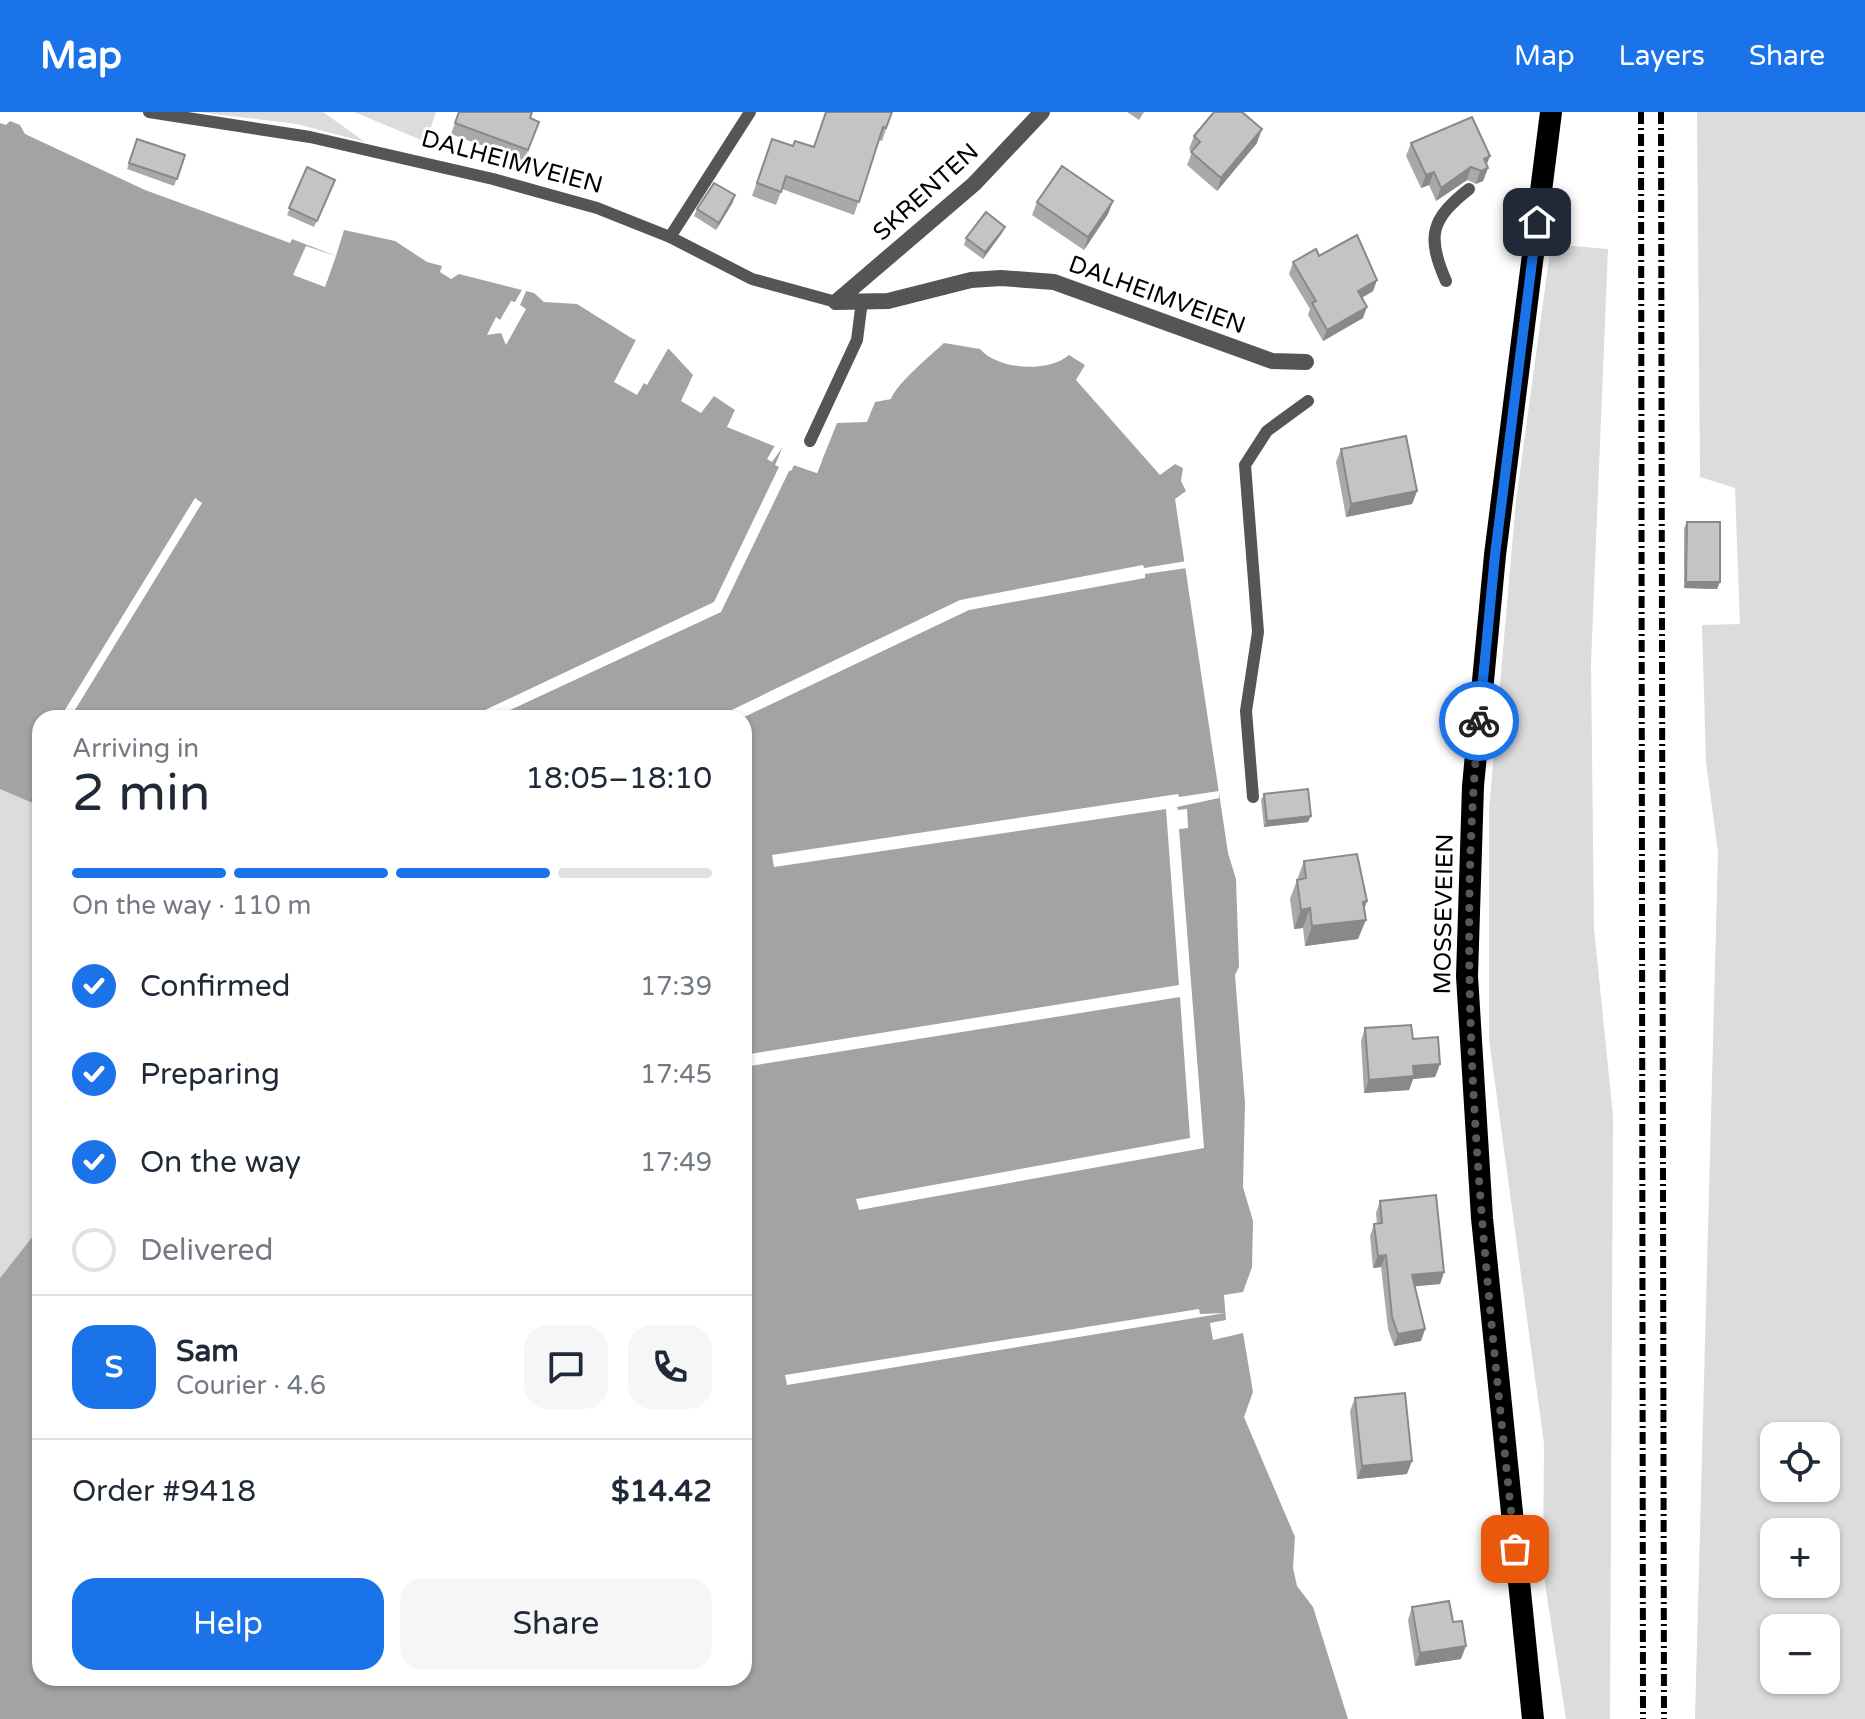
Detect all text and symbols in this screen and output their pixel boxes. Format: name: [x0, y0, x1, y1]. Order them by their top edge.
text: Map: [40, 33, 122, 79]
text: Map: [1514, 39, 1575, 73]
text: Layers: [1619, 39, 1705, 73]
text: Share: [1749, 39, 1825, 73]
street label: DALHEIMVEIEN: [418, 124, 606, 200]
street label: SKRENTEN: [867, 137, 985, 247]
pin: [1503, 188, 1571, 256]
icon: home: [1515, 200, 1559, 244]
street label: DALHEIMVEIEN: [1065, 250, 1249, 340]
courier: [1439, 681, 1519, 761]
icon: bike: [1457, 699, 1501, 743]
text: Arriving in: [72, 733, 199, 764]
text: 18:05–18:10: [525, 760, 712, 797]
text: 2 min: [72, 762, 211, 825]
street label: MOSSEVEIEN: [1428, 833, 1460, 995]
text: On the way · 110 m: [72, 890, 311, 921]
icon: check: [72, 964, 116, 1008]
text: Confirmed: [140, 968, 291, 1005]
text: 17:39: [640, 971, 712, 1002]
icon: check: [72, 1052, 116, 1096]
text: Preparing: [140, 1056, 280, 1093]
text: 17:45: [640, 1059, 712, 1090]
icon: check: [72, 1140, 116, 1184]
text: On the way: [140, 1144, 301, 1181]
text: 17:49: [640, 1147, 712, 1178]
text: Delivered: [140, 1232, 274, 1269]
button: chat: [524, 1325, 608, 1409]
button: phone: [628, 1325, 712, 1409]
text: Sam: [176, 1333, 239, 1370]
text: S: [105, 1349, 123, 1386]
text: Courier · 4.6: [176, 1370, 326, 1401]
map controls: [1760, 1422, 1840, 1694]
button: locate: [1760, 1422, 1840, 1502]
text: Order #9418: [72, 1473, 256, 1510]
text: $14.42: [611, 1473, 712, 1510]
pin: [1481, 1515, 1549, 1583]
button: +: [1760, 1518, 1840, 1598]
icon: bag: [1493, 1527, 1537, 1571]
button: Help: [72, 1578, 384, 1670]
button: Share: [400, 1578, 712, 1670]
button: −: [1760, 1614, 1840, 1694]

